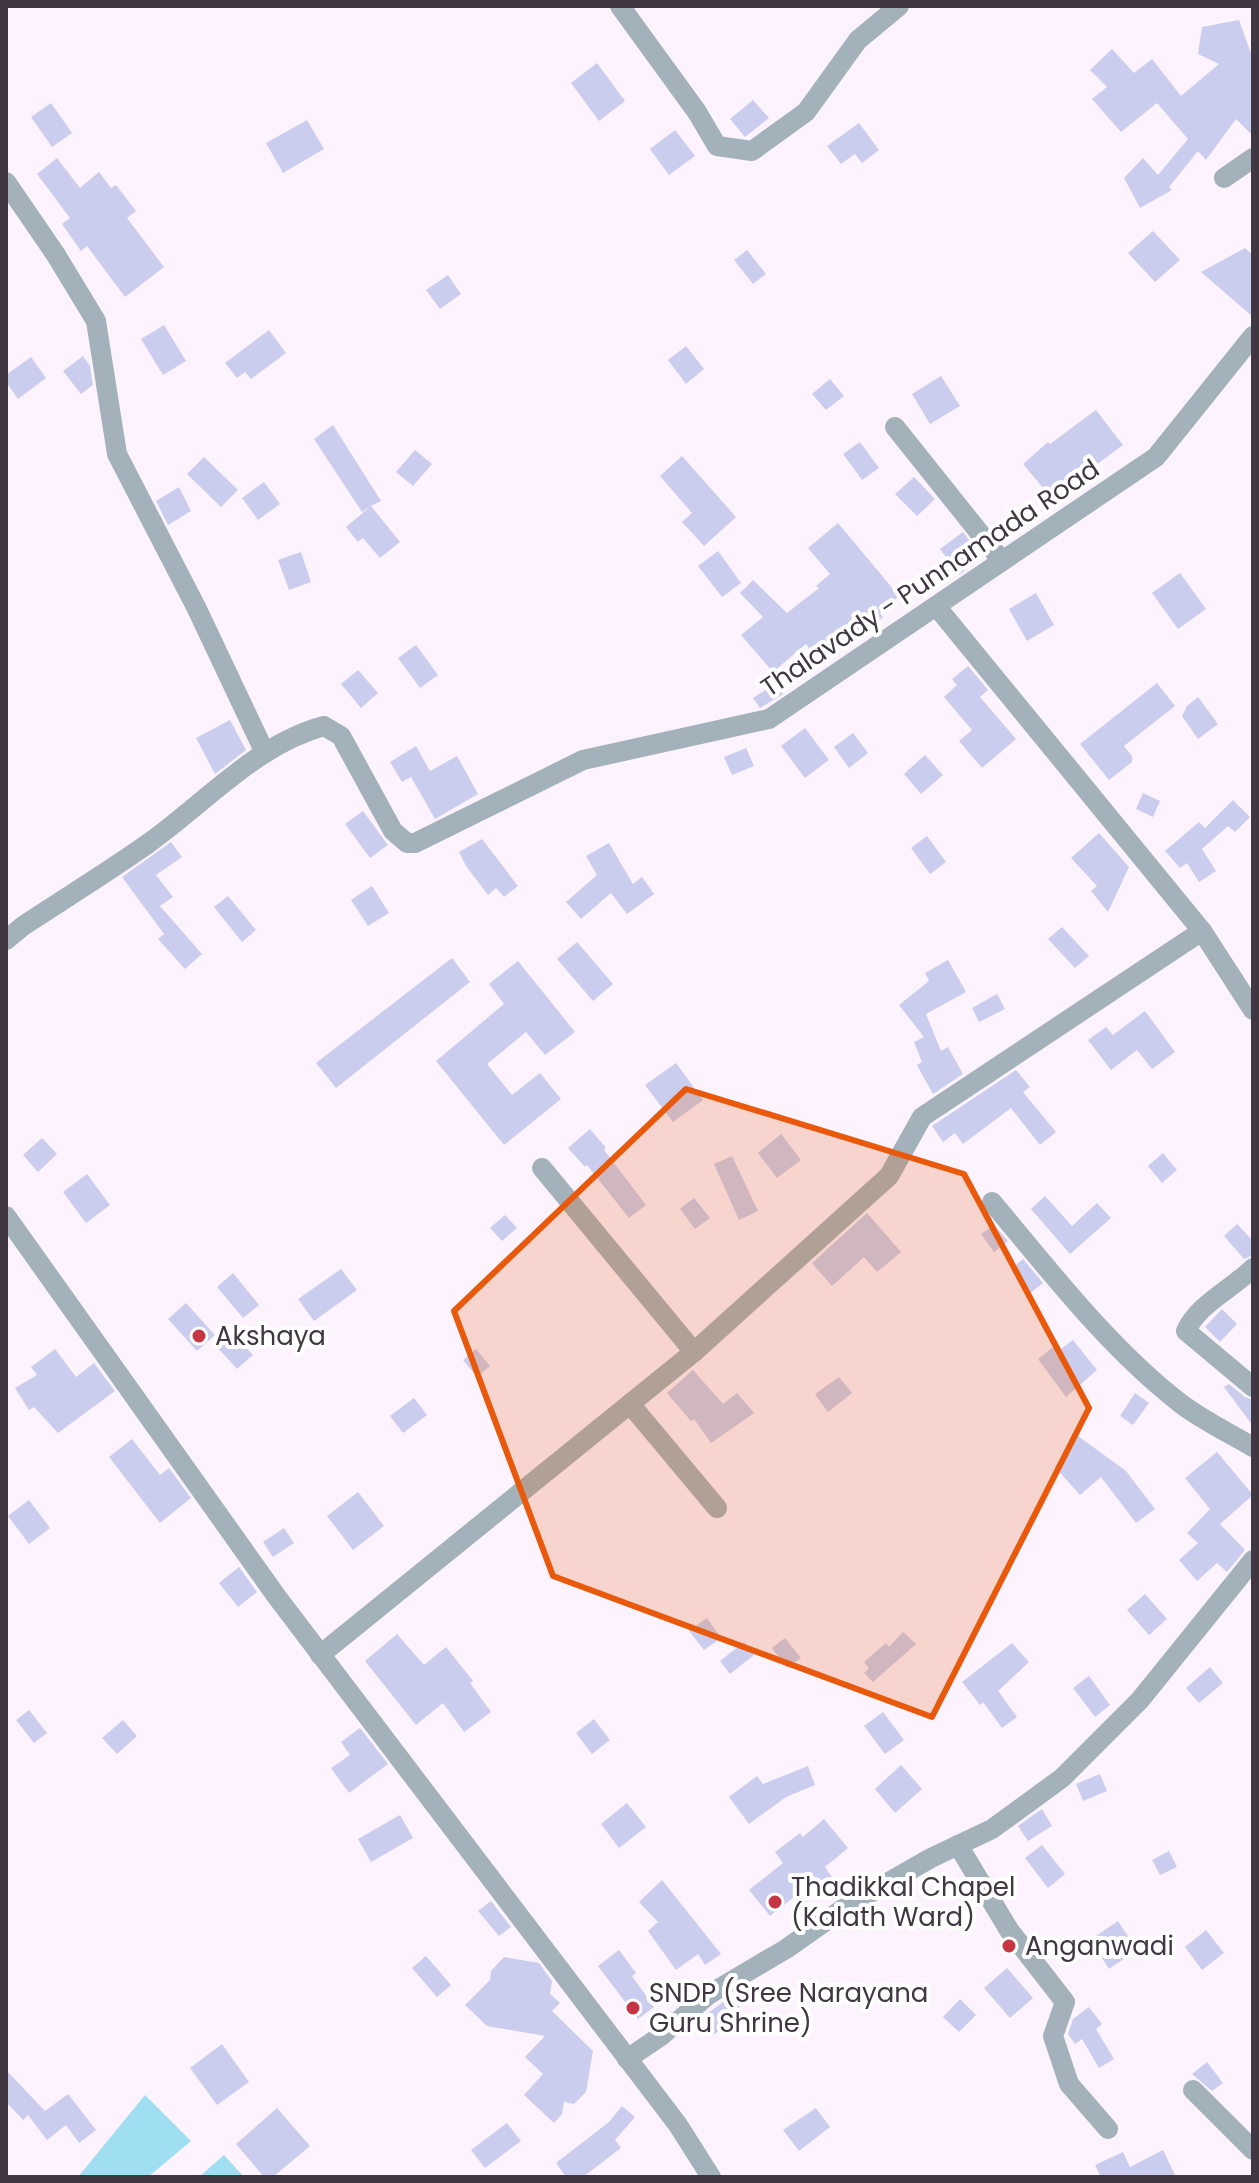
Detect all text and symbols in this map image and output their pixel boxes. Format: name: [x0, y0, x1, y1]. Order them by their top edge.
street label: Thalavady - Punnamada Road: [754, 451, 1106, 705]
place label: Akshaya: [215, 1318, 326, 1354]
marker: Akshaya: [190, 1327, 208, 1345]
place label: Thadikkal Chapel (Kalath Ward): [791, 1869, 1015, 1935]
marker: Thadikkal Chapel (Kalath Ward): [766, 1893, 784, 1911]
place label: Anganwadi: [1025, 1928, 1174, 1964]
marker: Anganwadi: [1000, 1937, 1018, 1955]
place label: SNDP (Sree Narayana Guru Shrine): [649, 1975, 928, 2041]
marker: SNDP (Sree Narayana Guru Shrine): [624, 1999, 642, 2017]

